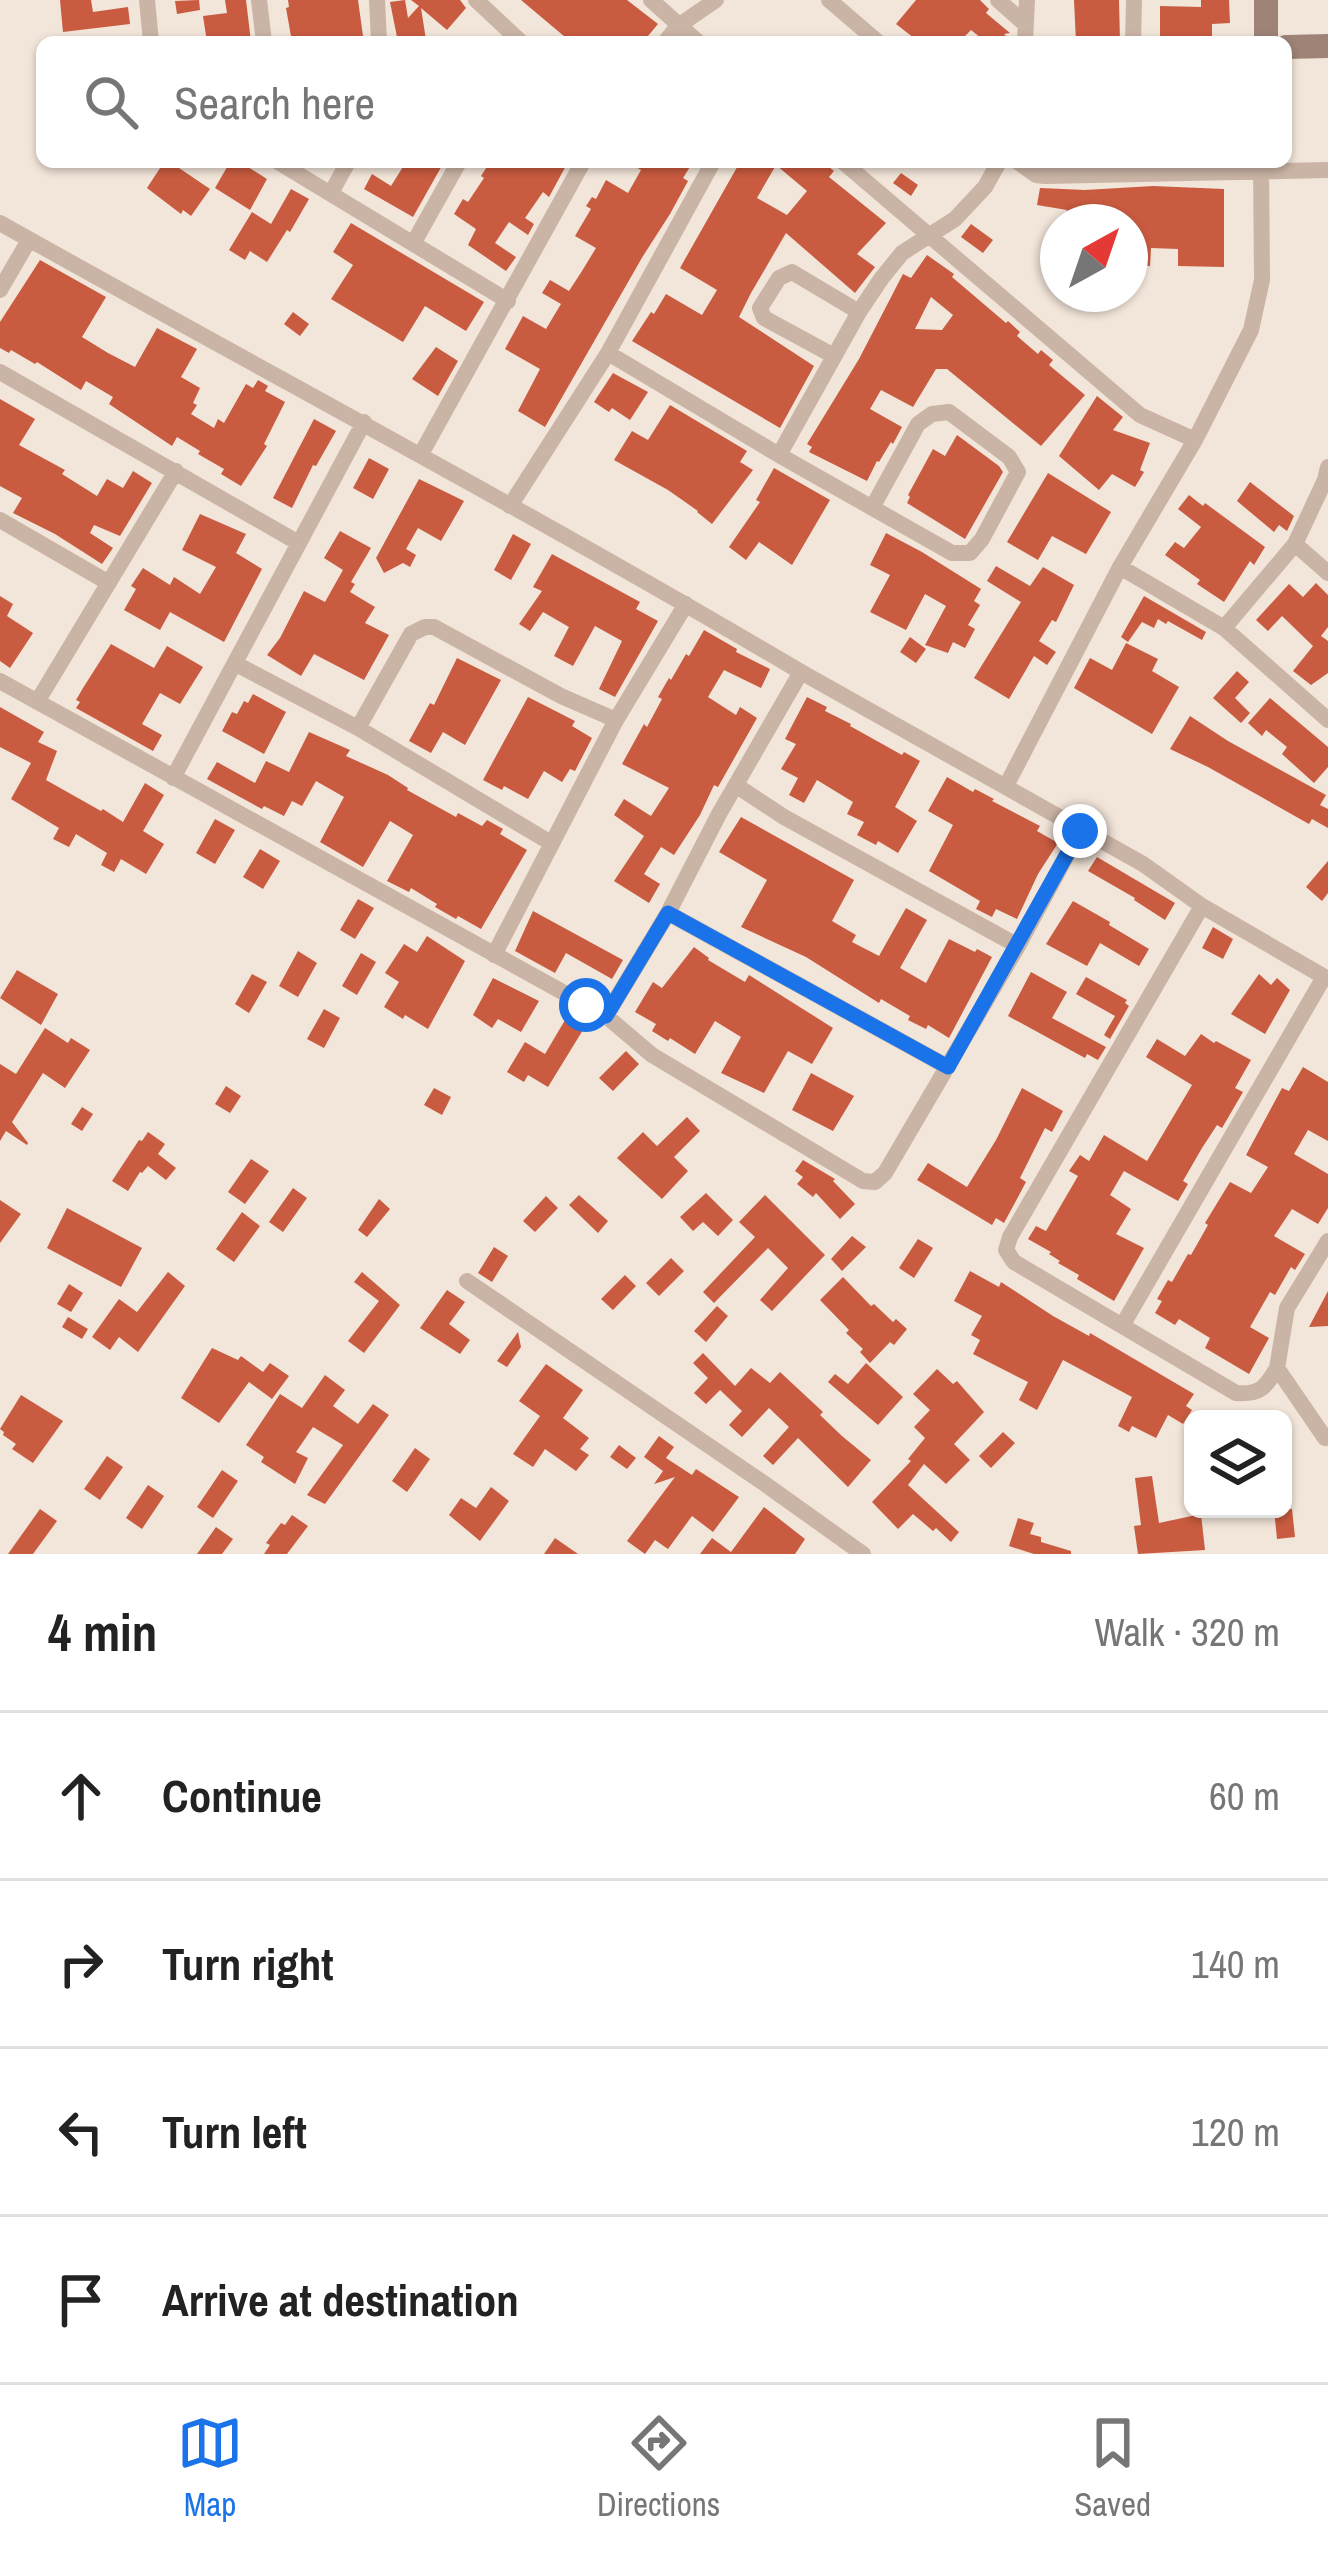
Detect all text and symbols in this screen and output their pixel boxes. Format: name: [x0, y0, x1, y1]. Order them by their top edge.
search box: [36, 36, 1292, 168]
icon: search: [78, 69, 144, 135]
text: Search here: [174, 72, 375, 133]
north arrow: [1040, 204, 1148, 312]
route end: [1053, 804, 1107, 858]
route start: [559, 978, 613, 1032]
map controls: [1184, 1410, 1292, 1518]
button: layers: [1184, 1410, 1292, 1518]
text: 4 min: [48, 1598, 157, 1667]
text: Walk · 320 m: [1095, 1606, 1280, 1658]
icon: ahead: [48, 1763, 114, 1829]
text: Continue: [162, 1765, 322, 1826]
text: 60 m: [1209, 1770, 1280, 1822]
icon: right: [48, 1931, 114, 1997]
text: Turn right: [162, 1933, 334, 1994]
text: 140 m: [1191, 1938, 1280, 1990]
icon: left: [48, 2099, 114, 2165]
text: Turn left: [162, 2101, 307, 2162]
text: 120 m: [1191, 2106, 1280, 2158]
icon: arrive: [48, 2267, 114, 2333]
text: Arrive at destination: [162, 2269, 519, 2330]
tab: Map: [177, 2410, 243, 2526]
tab: Directions: [597, 2410, 720, 2526]
tab: Saved: [1074, 2410, 1151, 2526]

